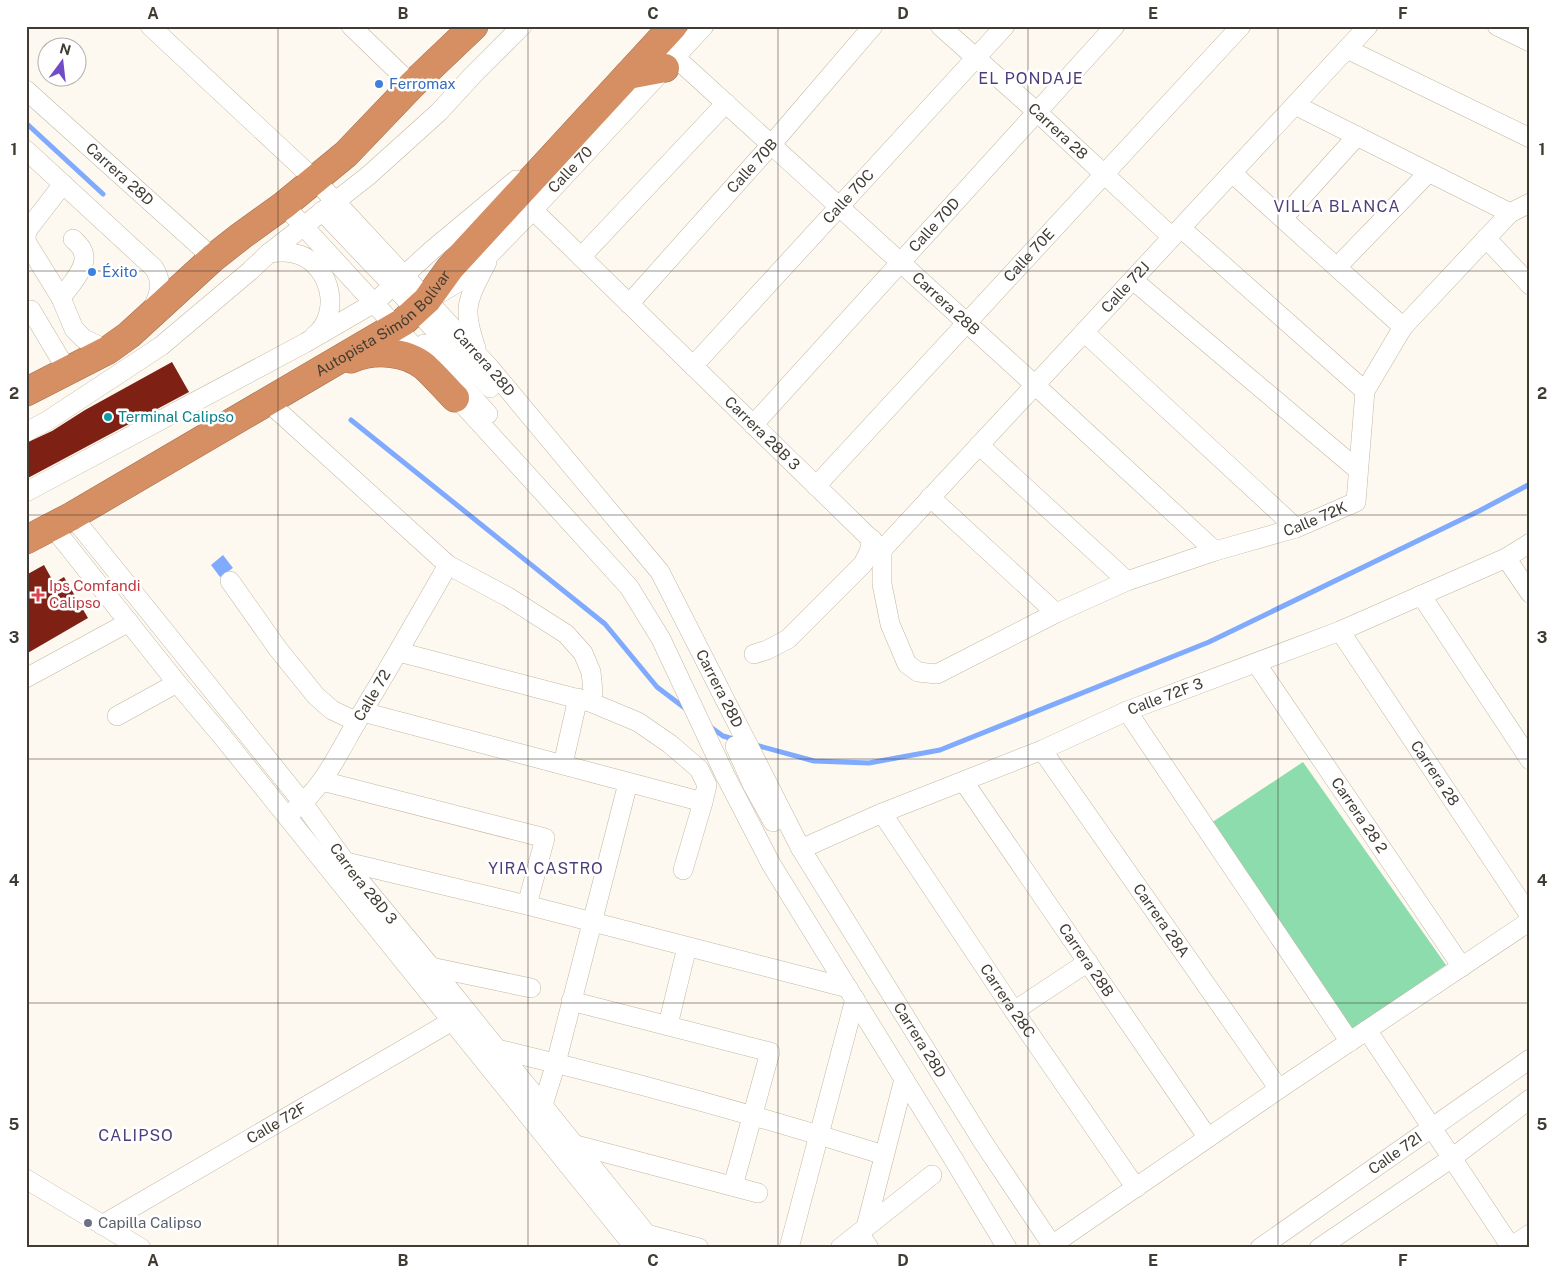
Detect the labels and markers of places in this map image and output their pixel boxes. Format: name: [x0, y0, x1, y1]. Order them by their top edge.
place label: Ferromax: [389, 75, 456, 92]
marker: Ferromax: [373, 78, 385, 90]
place label: Éxito: [102, 263, 137, 280]
marker: Éxito: [86, 266, 98, 278]
place label: Terminal Calipso: [118, 408, 234, 425]
marker: Terminal Calipso: [102, 411, 114, 423]
place label: Ips Comfandi Calipso: [49, 577, 141, 611]
marker: Ips Comfandi Calipso: [31, 588, 45, 602]
place label: Capilla Calipso: [98, 1214, 202, 1231]
marker: Capilla Calipso: [82, 1217, 94, 1229]

